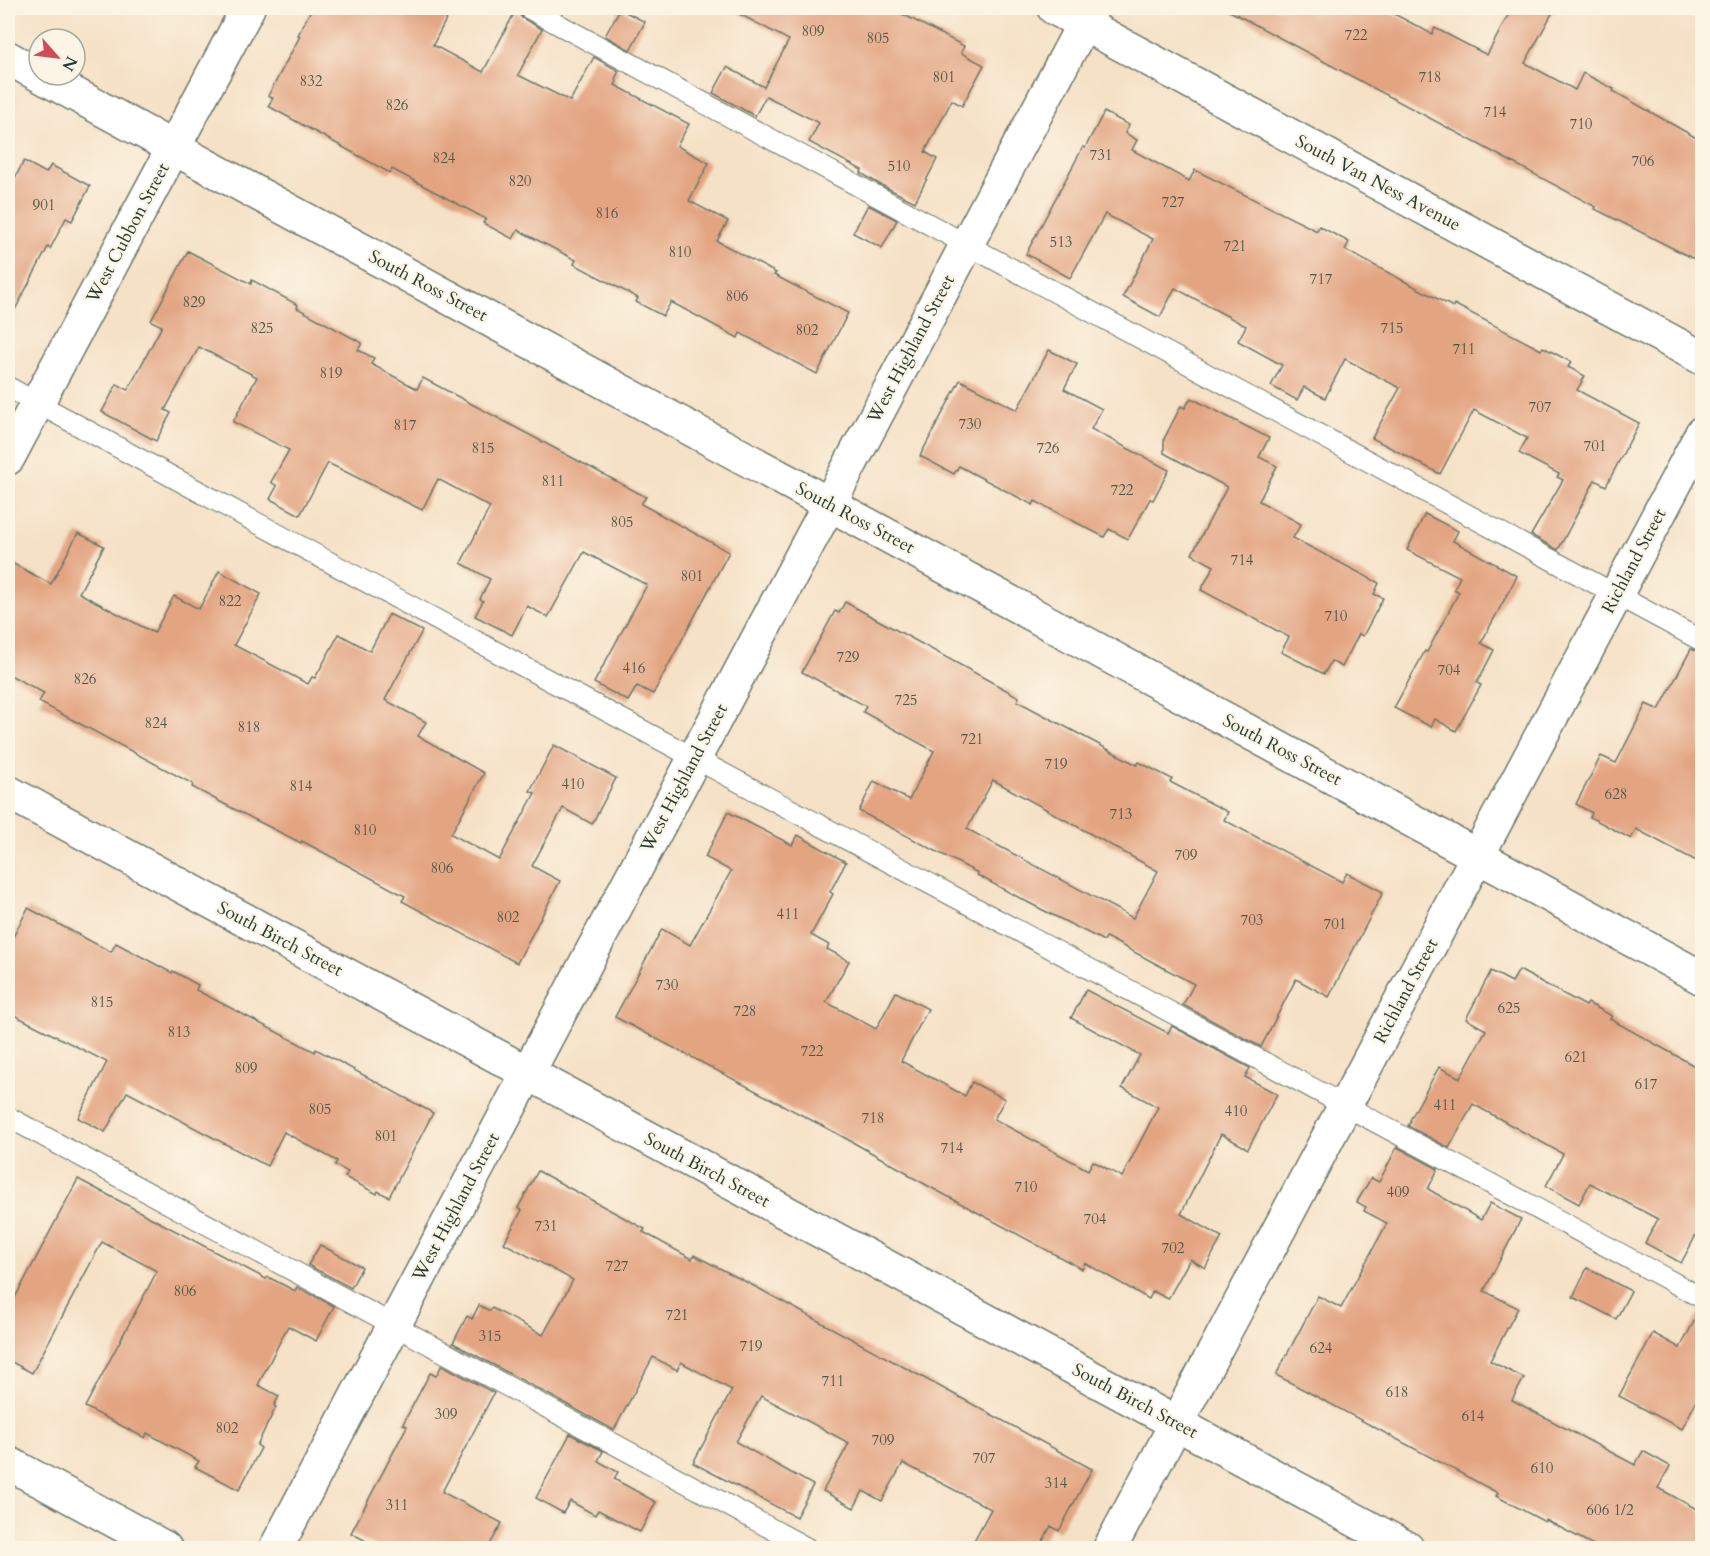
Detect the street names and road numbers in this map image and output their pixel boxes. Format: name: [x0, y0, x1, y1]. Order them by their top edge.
street label: South Van Ness Avenue: [1291, 129, 1465, 237]
street label: West Cubbon Street: [80, 158, 176, 308]
street label: South Ross Street: [364, 244, 492, 328]
street label: West Highland Street: [861, 270, 961, 429]
street label: South Ross Street: [791, 476, 919, 560]
street label: Richland Street: [1596, 504, 1672, 618]
street label: West Highland Street: [634, 699, 734, 858]
street label: South Ross Street: [1218, 708, 1346, 792]
street label: South Birch Street: [213, 895, 348, 983]
street label: Richland Street: [1368, 934, 1444, 1048]
street label: South Birch Street: [640, 1126, 775, 1214]
street label: West Highland Street: [406, 1128, 506, 1287]
street label: South Birch Street: [1068, 1357, 1203, 1445]

